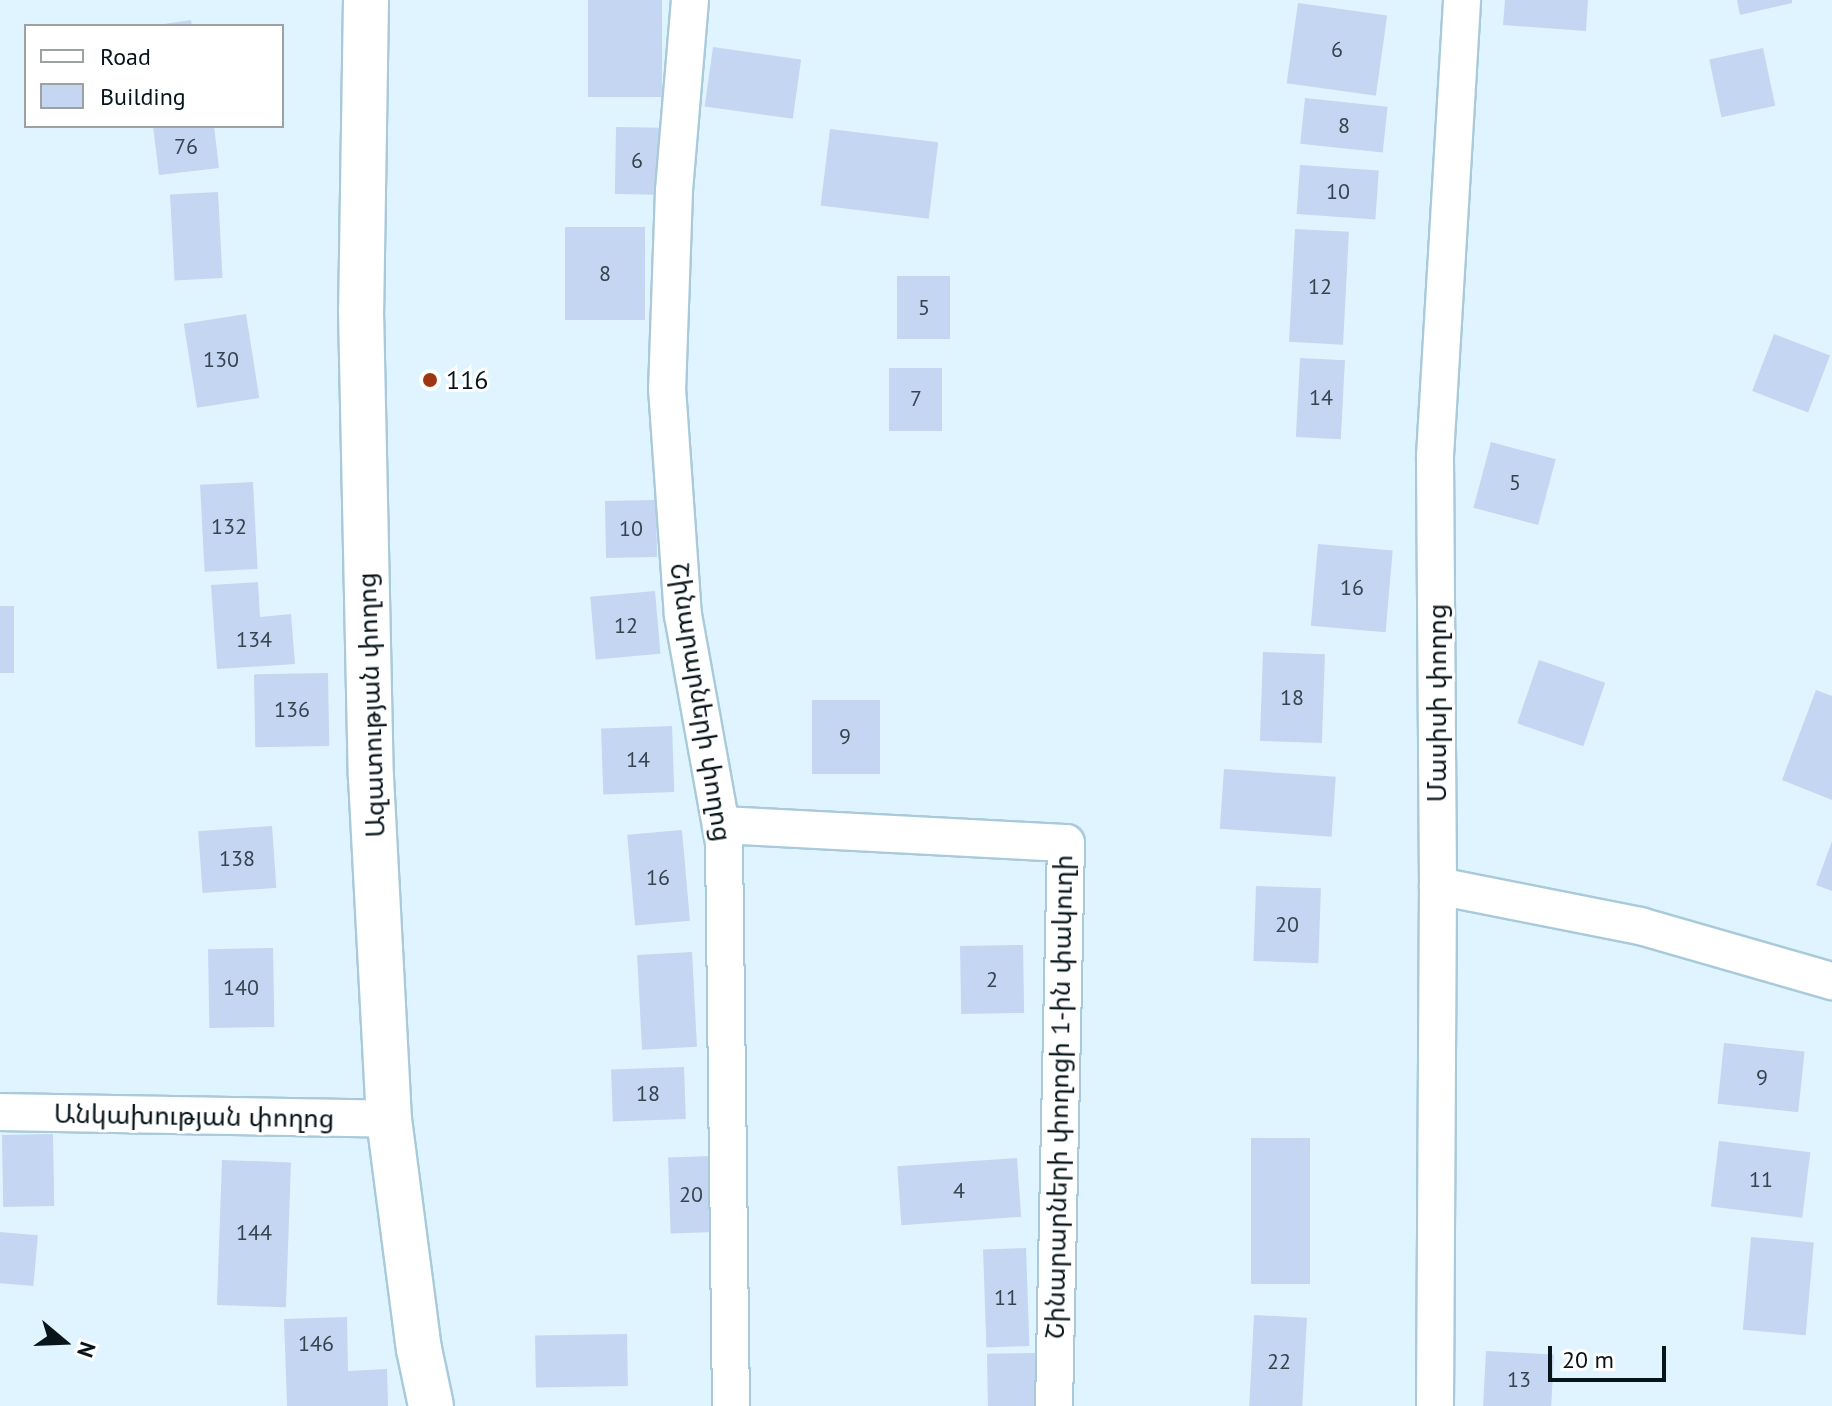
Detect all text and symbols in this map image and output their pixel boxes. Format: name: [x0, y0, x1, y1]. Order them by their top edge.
legend: [24, 24, 284, 128]
house number: 6: [1331, 37, 1343, 63]
text: Road: [100, 41, 151, 72]
text: Building: [100, 81, 186, 112]
house number: 8: [1338, 113, 1350, 139]
house number: 76: [174, 134, 198, 160]
house number: 6: [631, 148, 643, 174]
house number: 10: [1326, 179, 1350, 205]
house number: 8: [599, 261, 611, 287]
house number: 12: [1308, 274, 1332, 300]
house number: 5: [918, 295, 930, 321]
house number: 130: [203, 347, 239, 373]
place label: 116: [446, 364, 489, 396]
marker: 116: [421, 371, 439, 389]
house number: 14: [1309, 385, 1333, 411]
house number: 7: [910, 386, 922, 412]
house number: 5: [1509, 470, 1521, 496]
house number: 132: [211, 514, 247, 540]
house number: 10: [619, 516, 643, 542]
street label: Շինարարների փողոց: [664, 560, 738, 844]
street label: Ազատության փողոց: [351, 572, 391, 838]
house number: 16: [1340, 575, 1364, 601]
street label: Մասիսի փողոց: [1421, 604, 1453, 802]
house number: 12: [614, 613, 638, 639]
house number: 134: [236, 627, 272, 653]
house number: 18: [1280, 685, 1304, 711]
house number: 136: [274, 697, 310, 723]
house number: 9: [839, 724, 851, 750]
house number: 14: [626, 747, 650, 773]
house number: 138: [219, 846, 255, 872]
street label: Շինարարների փողոցի 1-ին փակուղի: [1039, 854, 1079, 1340]
house number: 16: [646, 865, 670, 891]
house number: 20: [1275, 912, 1299, 938]
house number: 2: [986, 967, 998, 993]
house number: 140: [223, 975, 259, 1001]
house number: 9: [1756, 1065, 1768, 1091]
house number: 18: [636, 1081, 660, 1107]
street label: Անկախության փողոց: [53, 1098, 335, 1134]
house number: 11: [1749, 1167, 1773, 1193]
house number: 4: [953, 1178, 965, 1204]
house number: 20: [679, 1182, 703, 1208]
house number: 144: [236, 1220, 272, 1246]
house number: 11: [994, 1285, 1018, 1311]
north arrow: [24, 1302, 104, 1382]
scale bar: [1552, 1330, 1670, 1380]
house number: 146: [298, 1331, 334, 1357]
text: N: [71, 1338, 102, 1361]
text: 20 m: [1562, 1344, 1614, 1375]
house number: 22: [1267, 1349, 1291, 1375]
house number: 13: [1507, 1367, 1531, 1393]

